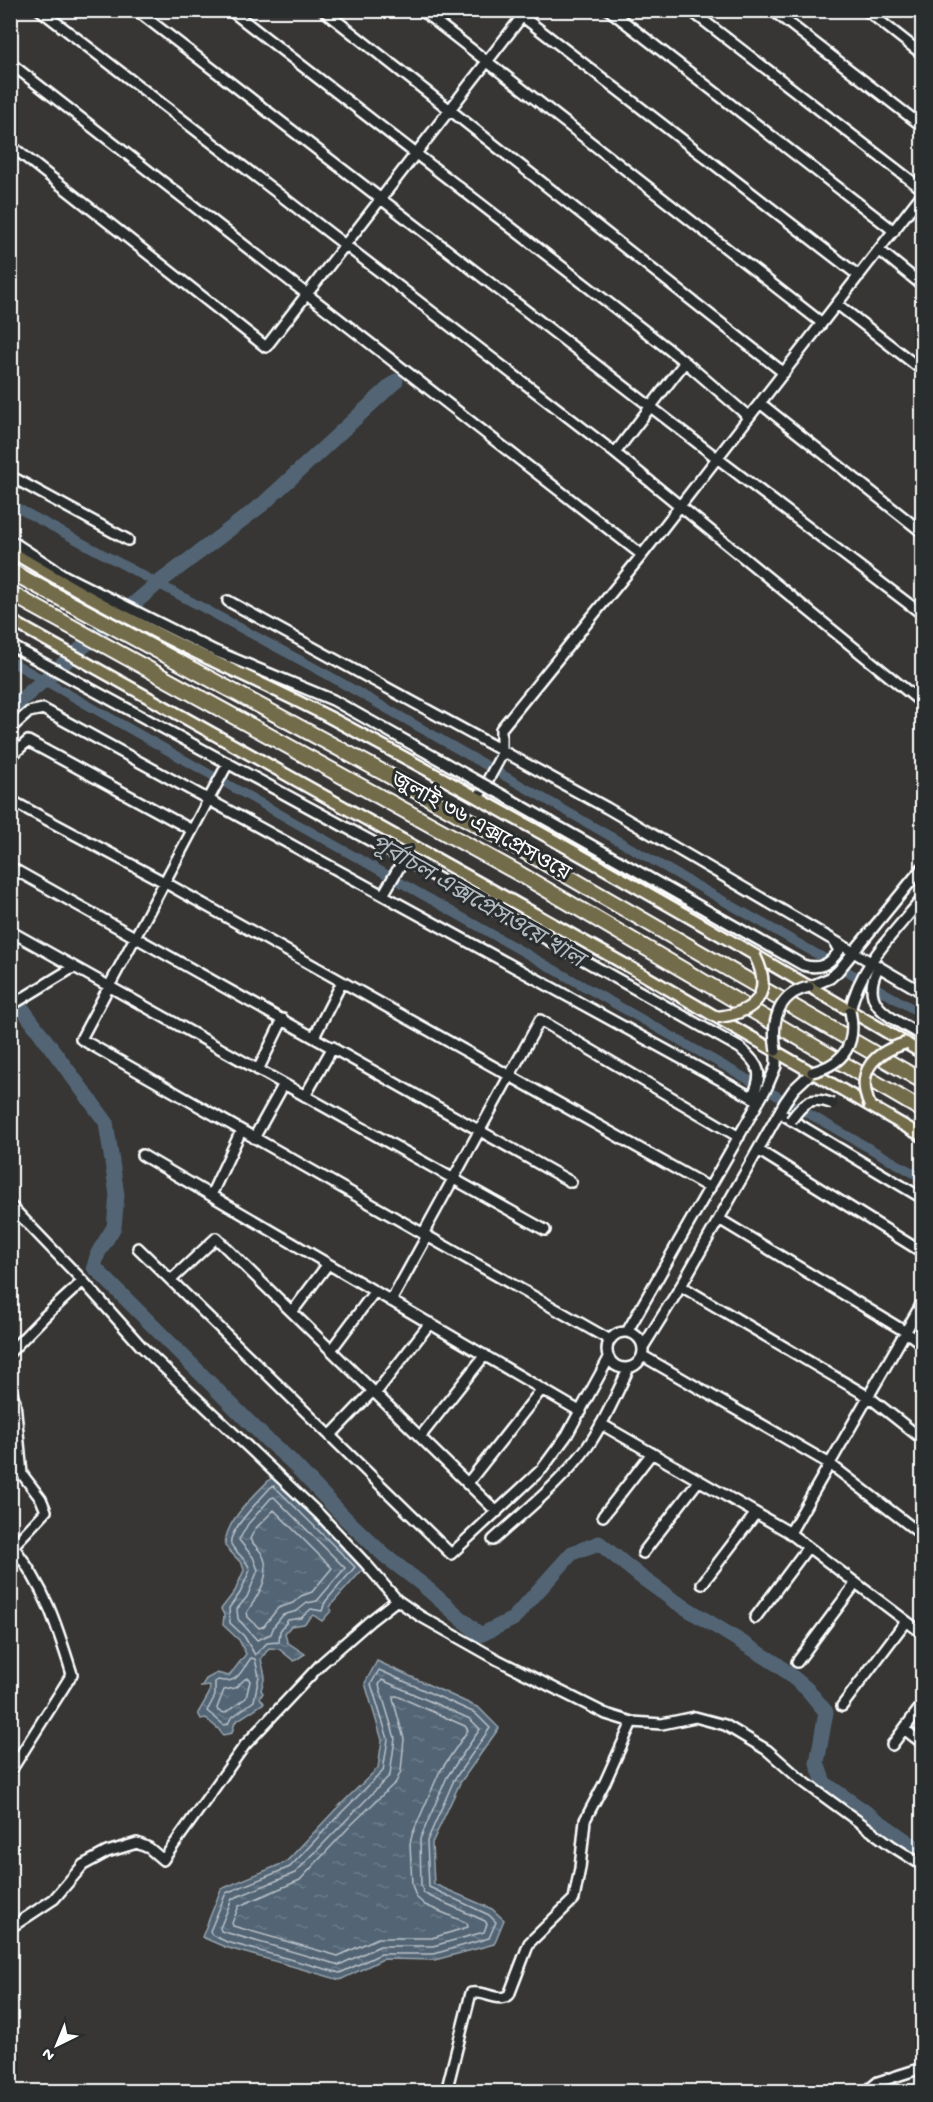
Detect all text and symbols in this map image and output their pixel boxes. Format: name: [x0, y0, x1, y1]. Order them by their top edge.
street label: জুলাই ৩৬ এক্সপ্রেসওয়ে: [385, 765, 576, 888]
water label: পূর্বাচল এক্সপ্রেসওয়ে খাল: [364, 827, 594, 978]
north arrow: [27, 2015, 87, 2075]
text: N: [38, 2043, 59, 2064]

